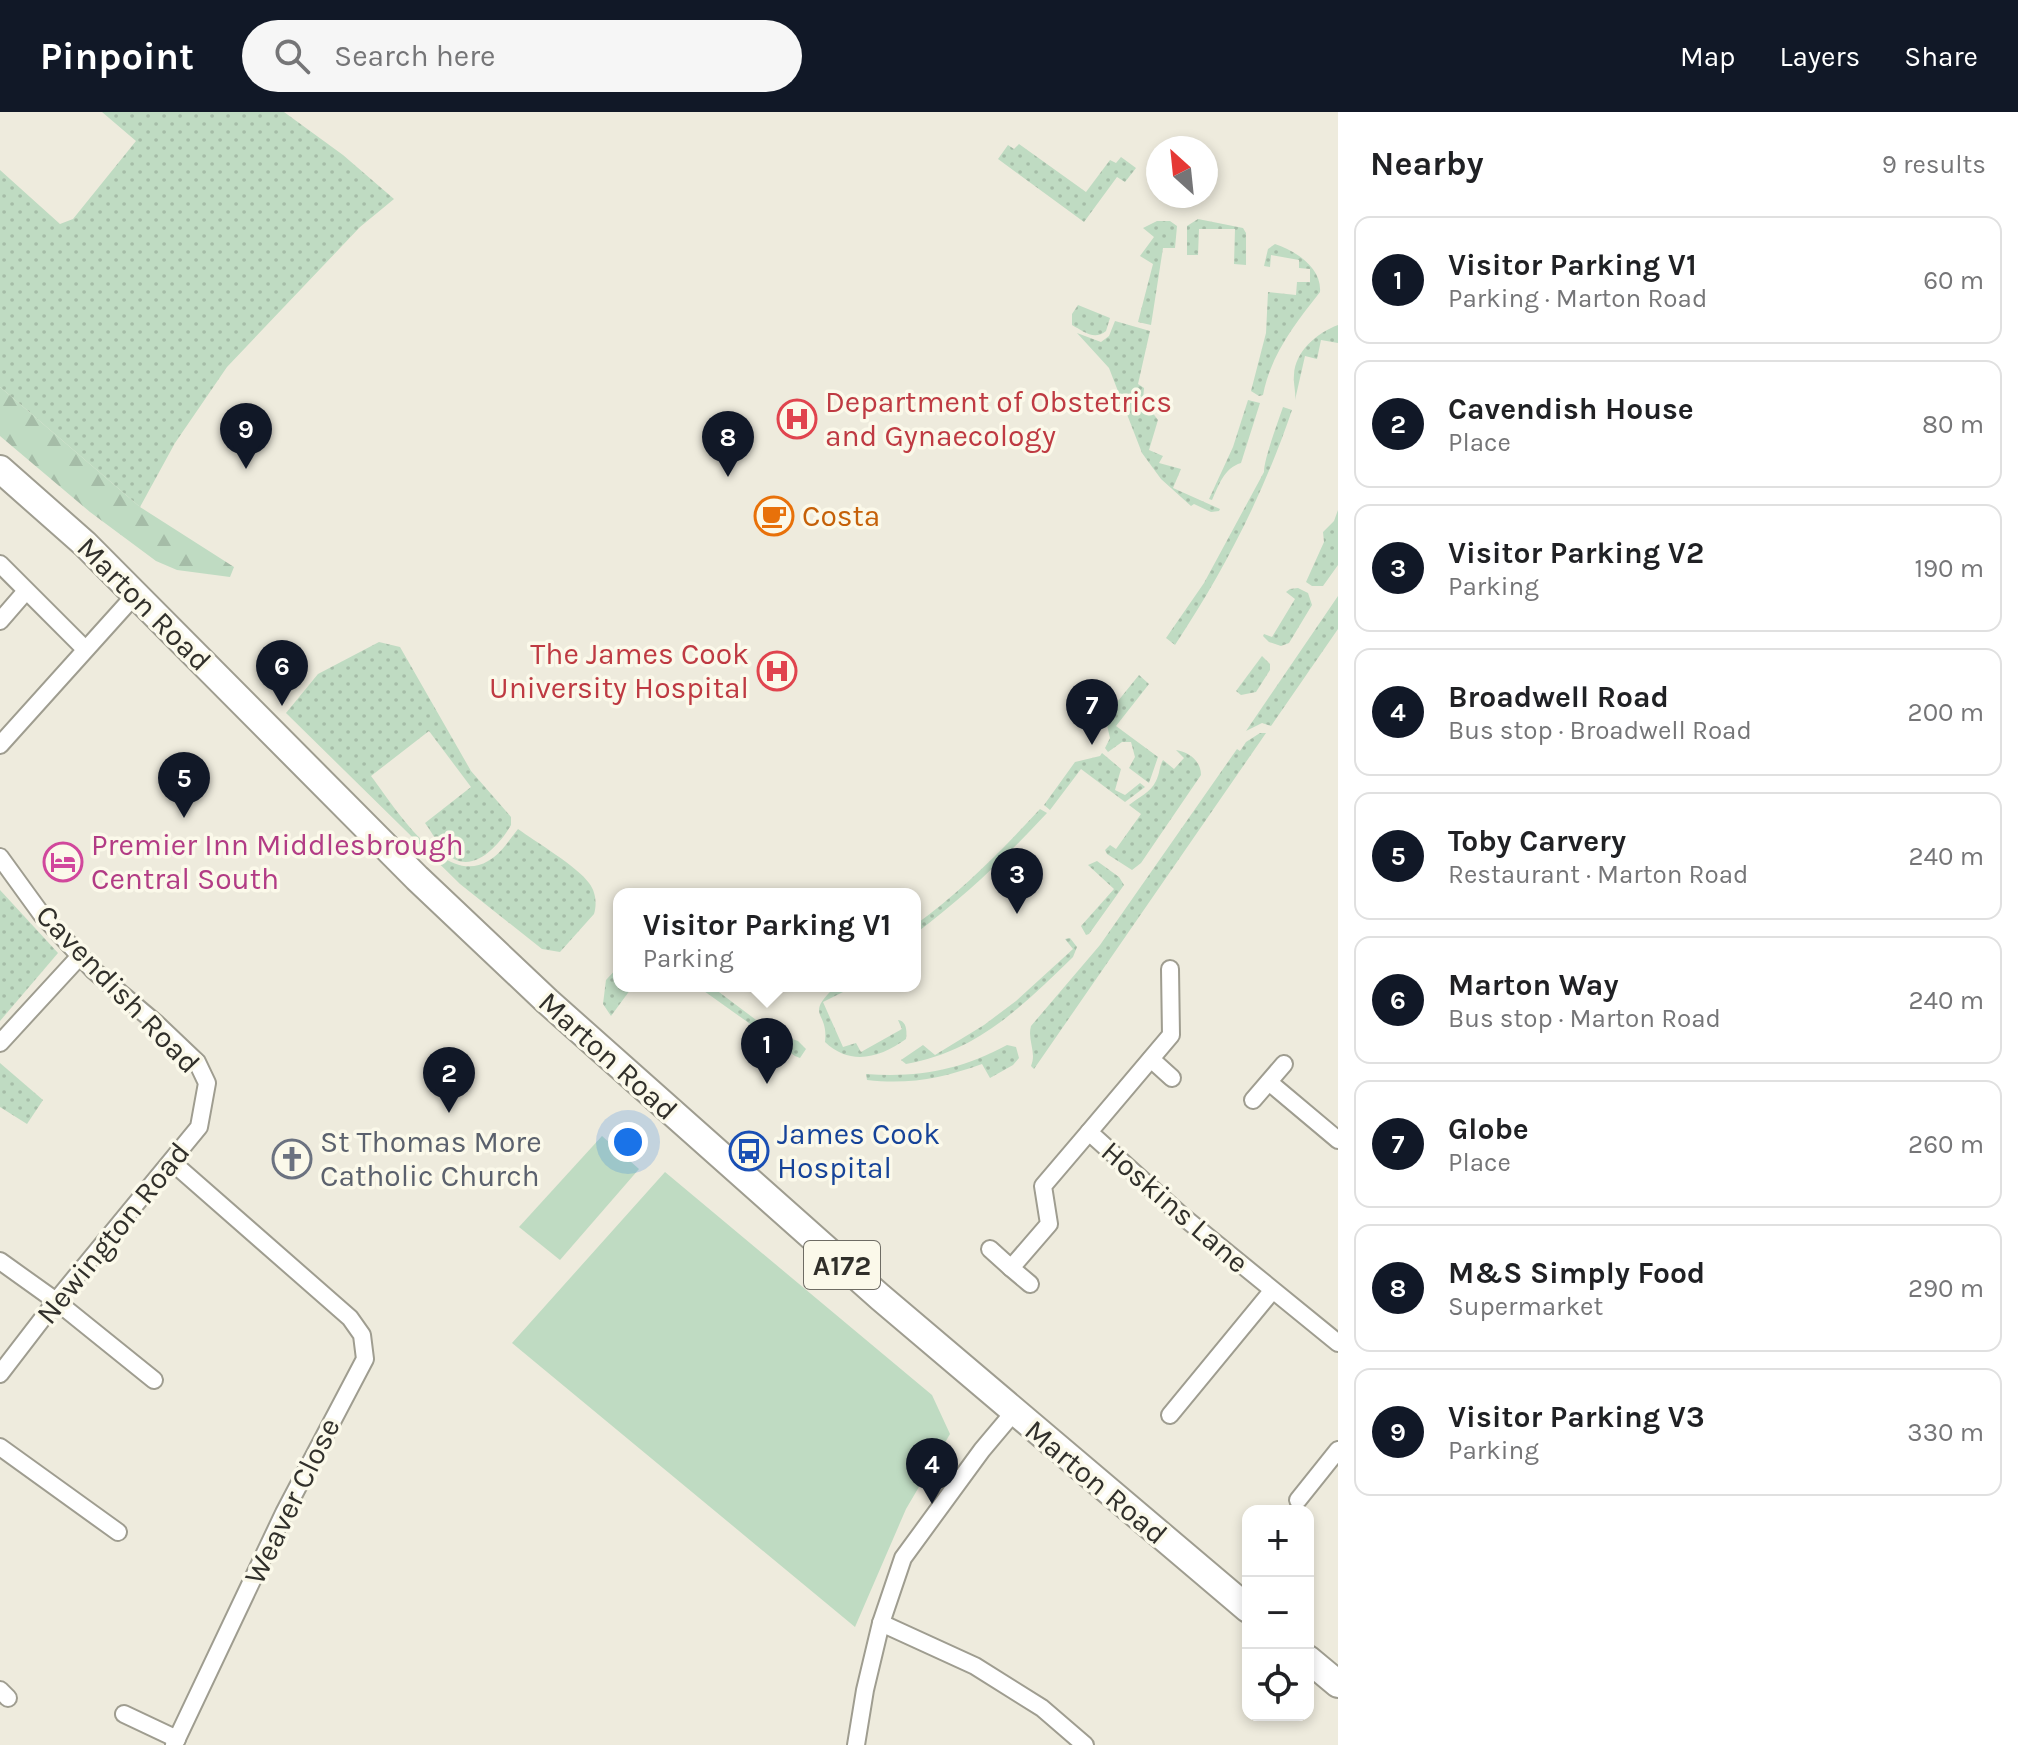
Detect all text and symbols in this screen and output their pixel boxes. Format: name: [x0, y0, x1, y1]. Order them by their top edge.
search box: [242, 20, 802, 92]
text: Pinpoint: [40, 34, 194, 79]
icon: search: [270, 34, 314, 78]
text: Search here: [334, 38, 495, 74]
text: Map: [1680, 40, 1735, 73]
text: Layers: [1779, 40, 1860, 73]
text: Share: [1904, 40, 1978, 73]
north arrow: [1146, 136, 1218, 208]
text: Nearby: [1370, 144, 1484, 184]
text: 9 results: [1882, 149, 1986, 180]
text: Visitor Parking V1: [1448, 247, 1697, 283]
text: 1: [1393, 265, 1403, 296]
text: 60 m: [1923, 265, 1984, 296]
text: Parking · Marton Road: [1448, 283, 1707, 314]
place label: Department of Obstetrics and Gynaecology: [825, 384, 1172, 454]
text: Cavendish House: [1448, 391, 1694, 427]
hospital icon: Department of Obstetrics and Gynaecology: [776, 398, 818, 440]
pin: 9: [220, 403, 272, 469]
text: 2: [1390, 409, 1406, 440]
text: 80 m: [1922, 409, 1984, 440]
pin: 8: [702, 411, 754, 477]
text: Place: [1448, 427, 1511, 458]
cafe icon: Costa: [753, 495, 795, 537]
place label: Costa: [802, 498, 880, 534]
street label: Marton Road: [69, 529, 219, 679]
text: Visitor Parking V2: [1448, 535, 1704, 571]
text: 3: [1390, 553, 1406, 584]
text: 190 m: [1914, 553, 1984, 584]
text: Parking: [1448, 571, 1539, 602]
place label: The James Cook University Hospital: [489, 636, 749, 706]
pin: 6: [256, 640, 308, 706]
hospital icon: The James Cook University Hospital: [756, 650, 798, 692]
pin: 7: [1066, 679, 1118, 745]
text: Broadwell Road: [1448, 679, 1669, 715]
text: 4: [1390, 697, 1406, 728]
text: 200 m: [1908, 697, 1984, 728]
text: Bus stop · Broadwell Road: [1448, 715, 1752, 746]
pin: 5: [158, 752, 210, 818]
text: Toby Carvery: [1448, 823, 1626, 859]
place label: Premier Inn Middlesbrough Central South: [91, 827, 464, 897]
hotel icon: Premier Inn Middlesbrough Central South: [42, 841, 84, 883]
text: 5: [1390, 841, 1406, 872]
text: 240 m: [1908, 841, 1984, 872]
pin: 3: [991, 848, 1043, 914]
text: Restaurant · Marton Road: [1448, 859, 1748, 890]
popup: [613, 888, 921, 992]
street label: Cavendish Road: [29, 897, 207, 1081]
text: Visitor Parking V1: [643, 907, 891, 943]
text: Parking: [643, 943, 734, 974]
text: Marton Way: [1448, 967, 1619, 1003]
street label: Marton Road: [531, 984, 685, 1128]
text: 6: [1390, 985, 1406, 1016]
text: 240 m: [1908, 985, 1984, 1016]
text: Bus stop · Marton Road: [1448, 1003, 1721, 1034]
pin: 1: [741, 1018, 793, 1084]
pin: 2: [423, 1047, 475, 1113]
text: Globe: [1448, 1111, 1529, 1147]
place label: James Cook Hospital: [777, 1116, 940, 1186]
your location: [608, 1122, 648, 1162]
place label: St Thomas More Catholic Church: [320, 1124, 542, 1194]
text: 7: [1392, 1129, 1404, 1160]
text: 260 m: [1908, 1129, 1984, 1160]
bus stop icon: James Cook Hospital: [728, 1130, 770, 1172]
street label: Hoskins Lane: [1094, 1133, 1256, 1281]
street label: Newington Road: [29, 1135, 197, 1331]
church icon: St Thomas More Catholic Church: [271, 1138, 313, 1180]
text: Place: [1448, 1147, 1511, 1178]
road number: A172: [804, 1241, 880, 1289]
text: M&S Simply Food: [1448, 1255, 1705, 1291]
text: 8: [1390, 1273, 1406, 1304]
text: 290 m: [1908, 1273, 1984, 1304]
text: Supermarket: [1448, 1291, 1603, 1322]
text: Visitor Parking V3: [1448, 1399, 1705, 1435]
street label: Weaver Close: [236, 1412, 348, 1590]
street label: Marton Road: [1017, 1412, 1175, 1552]
text: 9: [1390, 1417, 1406, 1448]
text: 330 m: [1907, 1417, 1984, 1448]
text: Parking: [1448, 1435, 1539, 1466]
pin: 4: [906, 1438, 958, 1504]
map controls: [1242, 1505, 1314, 1721]
button: +: [1242, 1505, 1314, 1577]
button: −: [1242, 1577, 1314, 1649]
button: locate: [1242, 1649, 1314, 1721]

